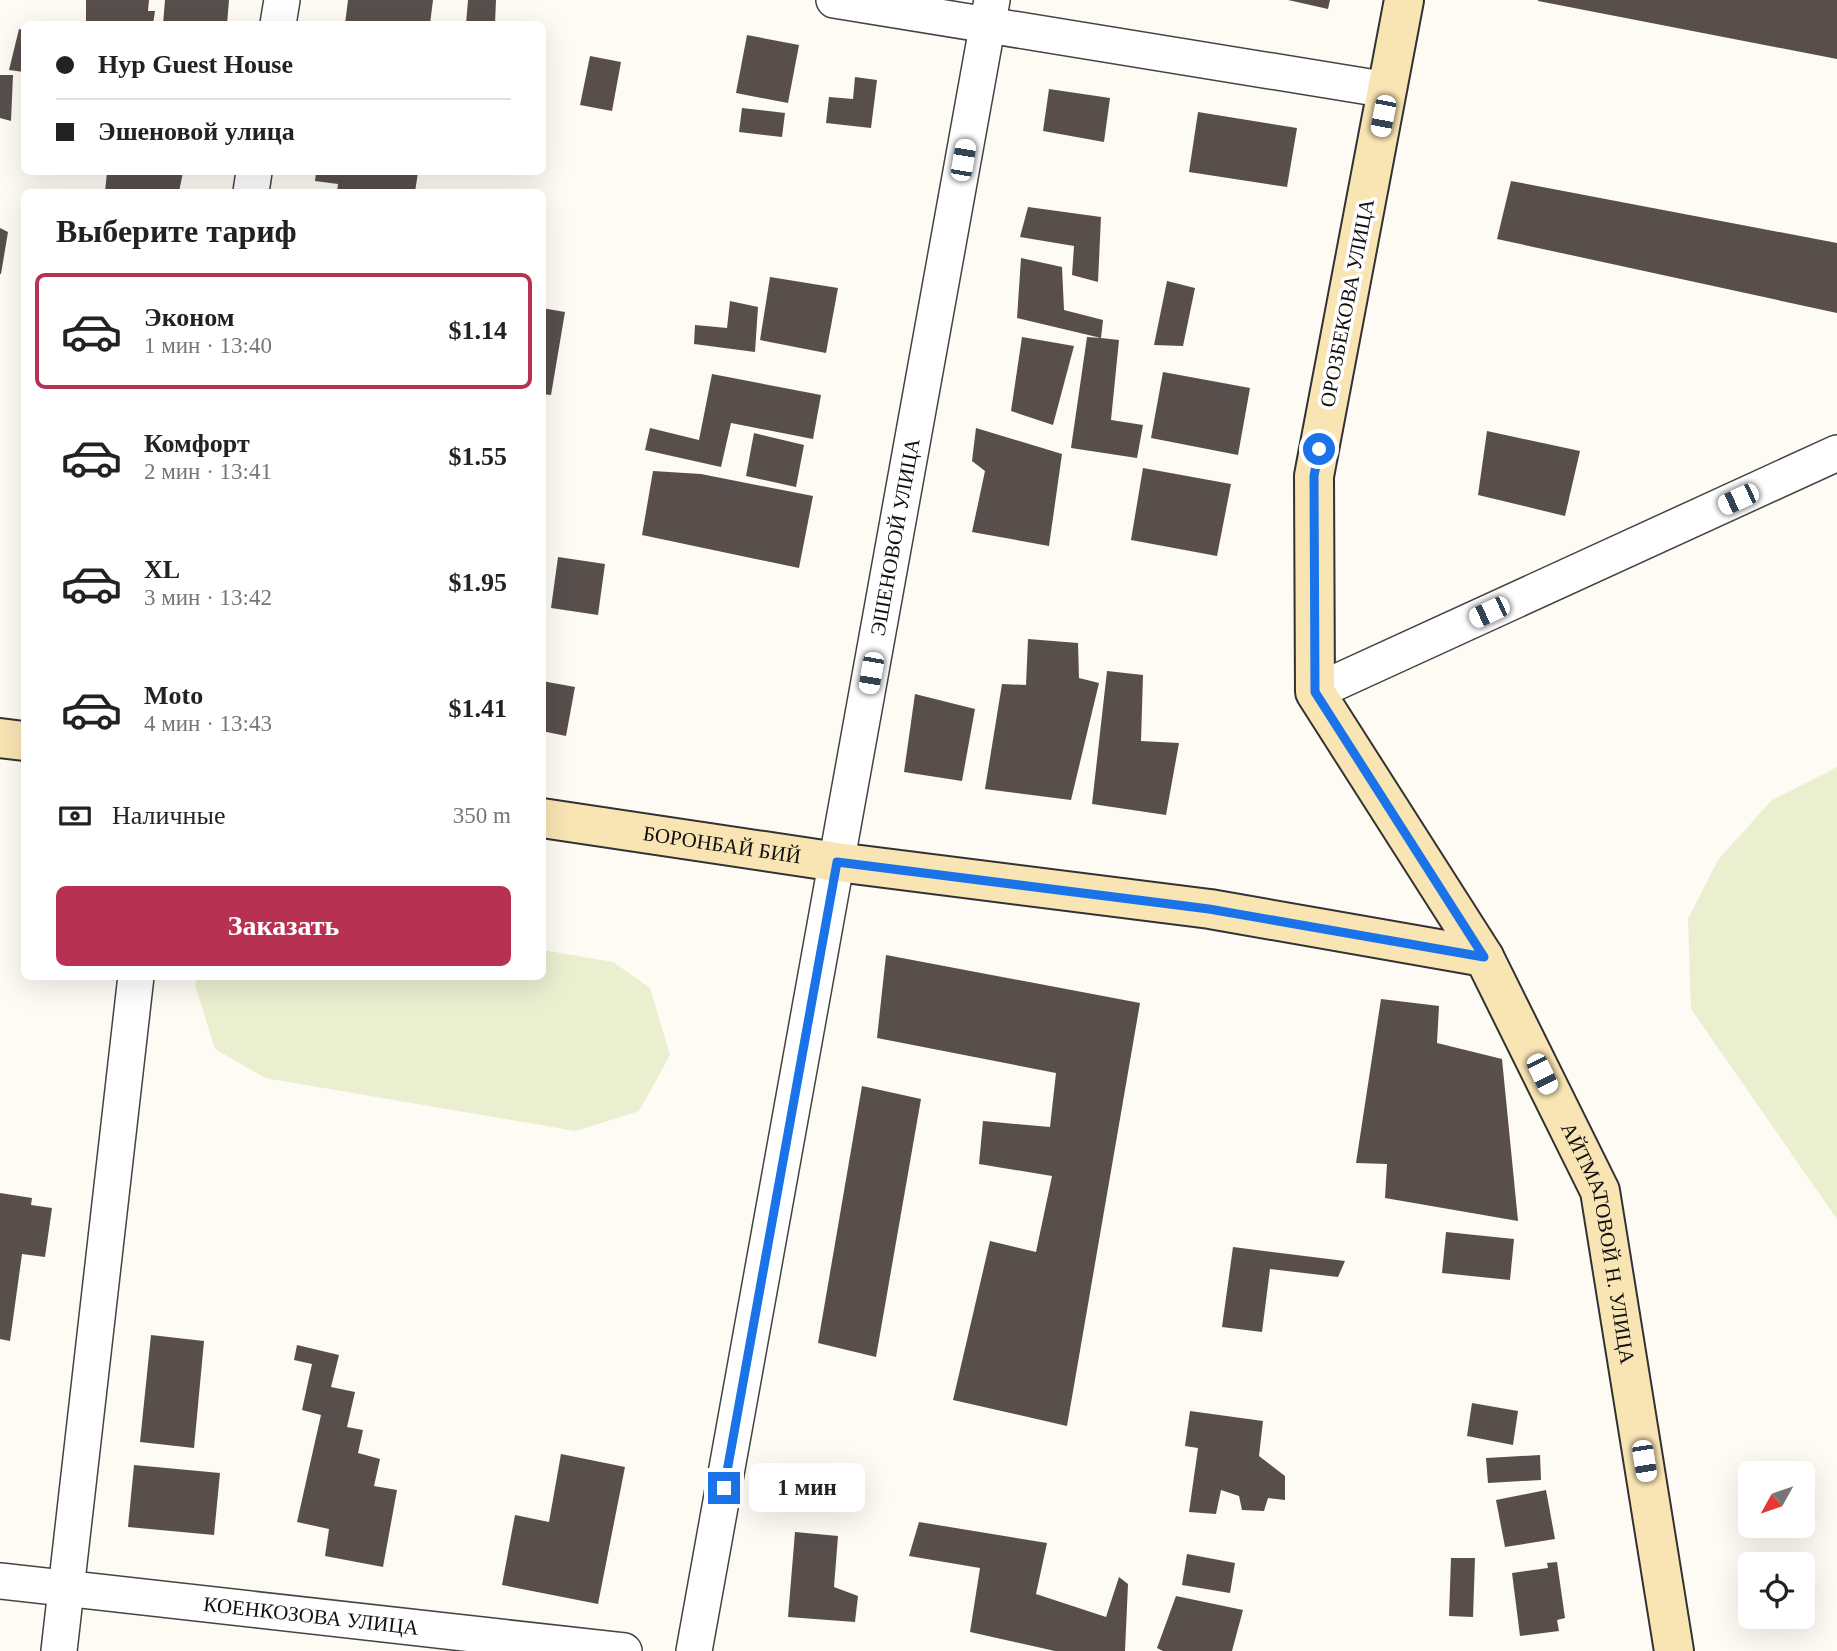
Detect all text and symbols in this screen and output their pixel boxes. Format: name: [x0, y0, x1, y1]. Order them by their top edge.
text: Нур Guest House: [98, 50, 293, 79]
car: [1369, 93, 1398, 139]
text: Эшеновой улица: [98, 117, 295, 146]
car: [950, 137, 977, 183]
street label: ОРОЗБЕКОВА УЛИЦА: [1315, 196, 1379, 409]
text: Выберите тариф: [56, 213, 297, 249]
icon: car: [60, 300, 123, 363]
text: Эконом: [144, 303, 234, 332]
text: $1.14: [449, 316, 507, 345]
text: 1 мин · 13:40: [144, 333, 272, 358]
icon: car: [60, 426, 123, 489]
text: Комфорт: [144, 429, 250, 458]
route start: [1303, 433, 1335, 465]
street label: ЭШЕНОВОЙ УЛИЦА: [865, 436, 925, 638]
text: $1.55: [449, 442, 507, 471]
text: 2 мин · 13:41: [144, 459, 272, 484]
car: [1715, 481, 1762, 517]
icon: car: [60, 552, 123, 615]
text: XL: [144, 555, 180, 584]
text: $1.95: [449, 568, 507, 597]
text: 3 мин · 13:42: [144, 585, 272, 610]
car: [1466, 594, 1513, 630]
car: [858, 650, 885, 696]
icon: car: [60, 678, 123, 741]
text: Moto: [144, 681, 203, 710]
text: $1.41: [449, 694, 507, 723]
text: 4 мин · 13:43: [144, 711, 272, 736]
icon: cash: [56, 797, 94, 835]
text: Наличные: [112, 801, 225, 830]
text: 350 m: [453, 803, 511, 828]
street label: БОРОНБАЙ БИЙ: [642, 821, 802, 868]
button: Заказать: [56, 886, 511, 966]
car: [1524, 1051, 1561, 1097]
street label: АЙТМАТОВОЙ Н. УЛИЦА: [1556, 1118, 1640, 1367]
car: [1631, 1439, 1658, 1483]
north arrow: [1738, 1461, 1815, 1538]
map controls: [1738, 1461, 1815, 1629]
callout: 1 мин: [748, 1464, 864, 1512]
route end: [708, 1472, 740, 1504]
text: 1 мин: [777, 1475, 837, 1500]
button: locate: [1738, 1552, 1815, 1629]
street label: КОЕНКОЗОВА УЛИЦА: [202, 1592, 421, 1640]

